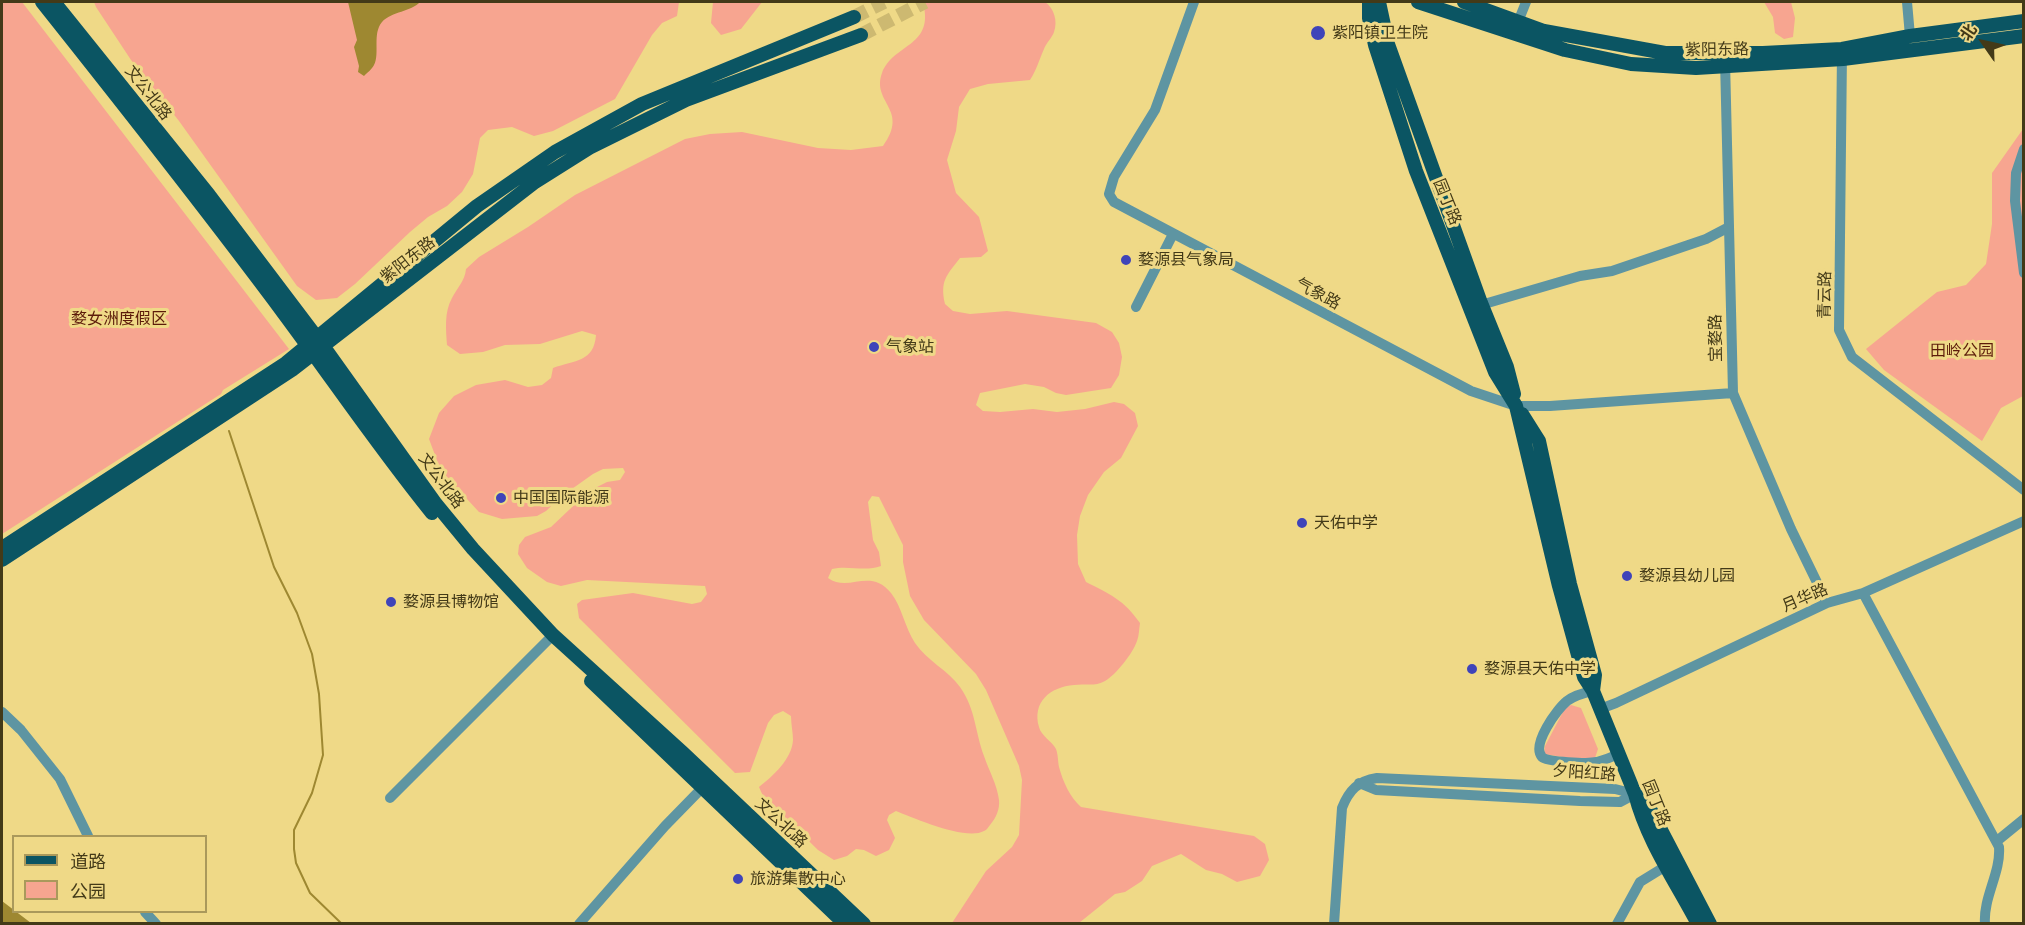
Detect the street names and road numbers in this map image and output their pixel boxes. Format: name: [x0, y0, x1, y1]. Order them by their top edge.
street label: 紫阳东路: [1685, 40, 1749, 60]
street label: 文公北路: [121, 62, 175, 124]
street label: 园丁路: [1429, 176, 1465, 228]
street label: 紫阳东路: [377, 233, 439, 287]
street label: 青云路: [1815, 271, 1835, 319]
street label: 气象路: [1292, 274, 1344, 314]
street label: 宝婺路: [1706, 314, 1726, 362]
street label: 文公北路: [414, 450, 468, 512]
street label: 月华路: [1779, 580, 1831, 616]
street label: 夕阳红路: [1551, 761, 1617, 785]
street label: 园丁路: [1638, 777, 1674, 829]
street label: 文公北路: [751, 794, 811, 852]

